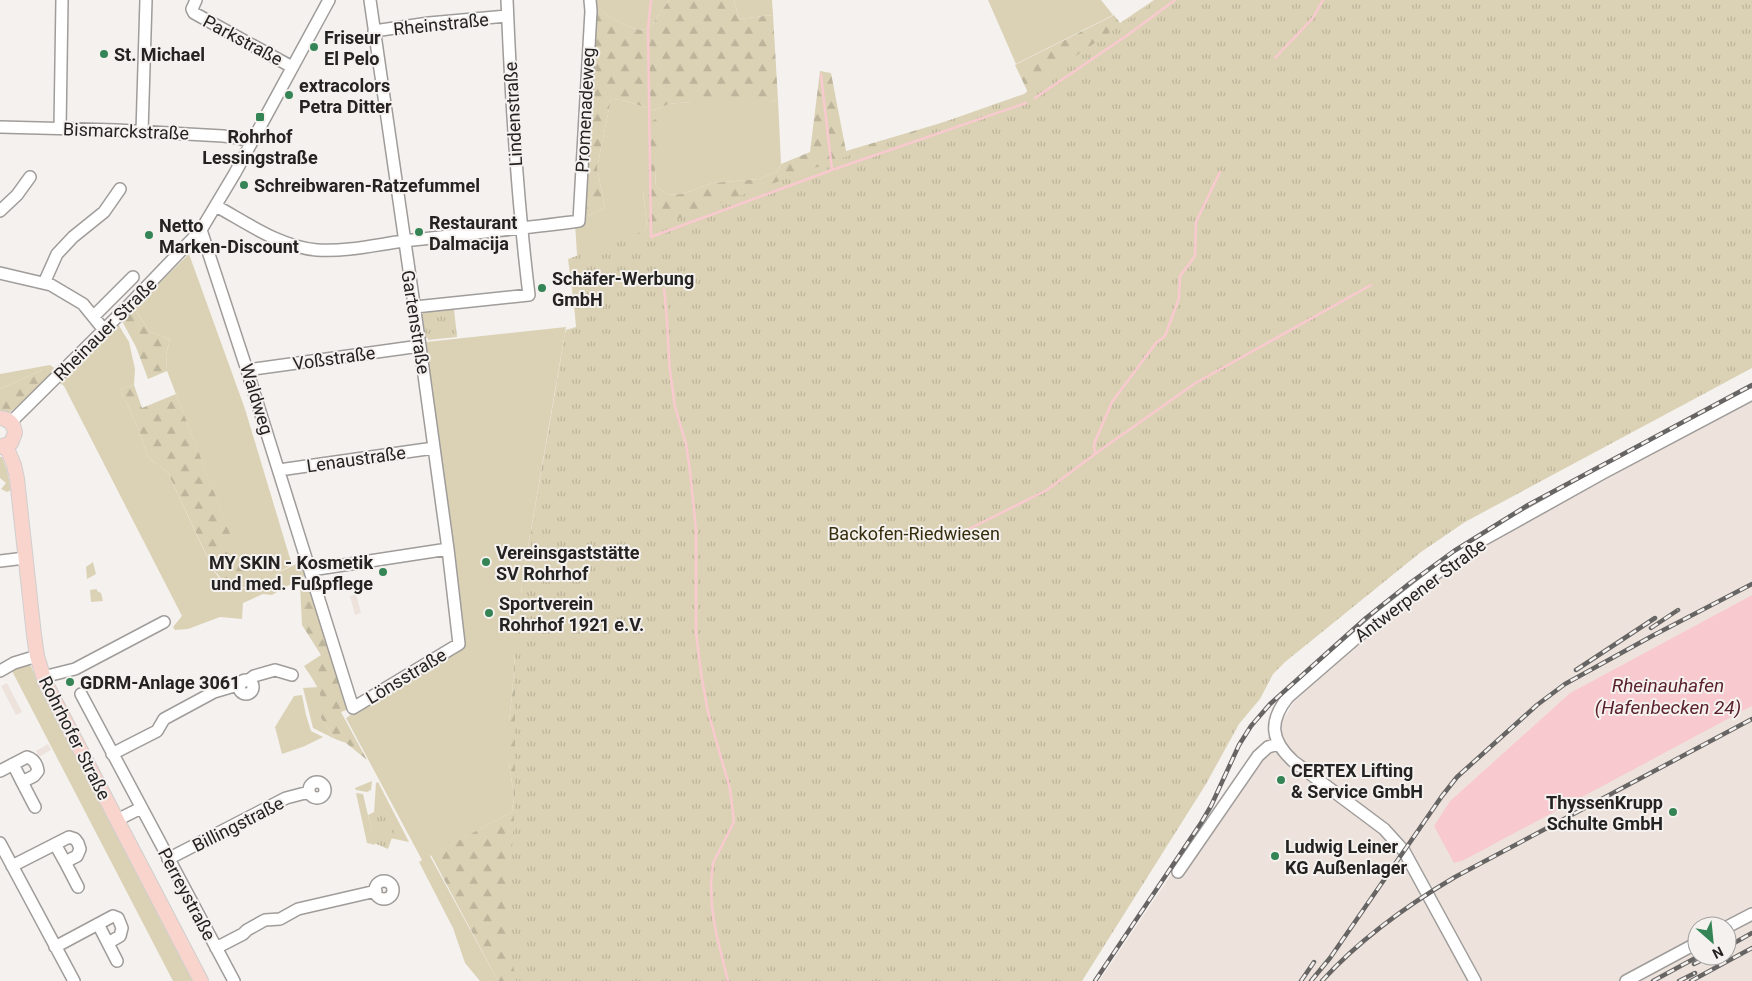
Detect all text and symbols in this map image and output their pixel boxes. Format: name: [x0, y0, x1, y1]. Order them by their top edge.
street label: Rheinstraße: [392, 9, 490, 39]
street label: Parkstraße: [200, 10, 286, 70]
place label: Friseur El Pelo: [324, 27, 381, 69]
marker: Friseur El Pelo: [308, 41, 320, 53]
place label: St. Michael: [114, 44, 205, 65]
street label: Promenadeweg: [571, 47, 599, 173]
marker: St. Michael: [98, 48, 110, 60]
street label: Lindenstraße: [500, 61, 526, 167]
place label: extracolors Petra Ditter: [299, 75, 392, 117]
marker: extracolors Petra Ditter: [283, 89, 295, 101]
marker: Rohrhof Lessingstraße: [254, 111, 266, 123]
street label: Bismarckstraße: [63, 118, 189, 144]
place label: Rohrhof Lessingstraße: [202, 126, 318, 168]
place label: Schreibwaren-Ratzefummel: [254, 175, 480, 196]
marker: Schreibwaren-Ratzefummel: [238, 179, 250, 191]
place label: Restaurant Dalmacija: [429, 212, 517, 254]
place label: Netto Marken-Discount: [159, 215, 299, 257]
marker: Restaurant Dalmacija: [413, 226, 425, 238]
marker: Netto Marken-Discount: [143, 229, 155, 241]
place label: Schäfer-Werbung GmbH: [552, 268, 694, 310]
street label: Gartenstraße: [397, 269, 435, 375]
street label: Rheinauer Straße: [49, 273, 161, 385]
marker: Schäfer-Werbung GmbH: [536, 282, 548, 294]
street label: Voßstraße: [291, 342, 377, 374]
street label: Waldweg: [236, 361, 278, 437]
street label: Lenaustraße: [305, 442, 407, 476]
park label: Backofen-Riedwiesen: [828, 523, 1000, 544]
street label: Antwerpener Straße: [1350, 534, 1490, 646]
place label: Vereinsgaststätte SV Rohrhof: [496, 542, 640, 584]
place label: MY SKIN - Kosmetik und med. Fußpflege: [209, 552, 373, 594]
marker: Vereinsgaststätte SV Rohrhof: [480, 556, 492, 568]
marker: MY SKIN - Kosmetik und med. Fußpflege: [377, 566, 389, 578]
place label: Sportverein Rohrhof 1921 e.V.: [499, 593, 644, 635]
marker: Sportverein Rohrhof 1921 e.V.: [483, 607, 495, 619]
street label: Lönsstraße: [362, 644, 450, 708]
place label: GDRM-Anlage 3061: [80, 672, 240, 693]
street label: Rohrhofer Straße: [35, 673, 115, 803]
water label: Rheinauhafen (Hafenbecken 24): [1595, 674, 1741, 719]
marker: GDRM-Anlage 3061: [64, 676, 76, 688]
place label: CERTEX Lifting & Service GmbH: [1291, 760, 1423, 802]
marker: CERTEX Lifting & Service GmbH: [1275, 774, 1287, 786]
street label: Billingstraße: [189, 792, 287, 856]
place label: ThyssenKrupp Schulte GmbH: [1546, 792, 1663, 834]
marker: ThyssenKrupp Schulte GmbH: [1667, 806, 1679, 818]
place label: Ludwig Leiner KG Außenlager: [1285, 836, 1408, 878]
street label: Perreystraße: [154, 844, 220, 944]
marker: Ludwig Leiner KG Außenlager: [1269, 850, 1281, 862]
north arrow: [1687, 916, 1737, 966]
text: N: [1710, 943, 1726, 962]

